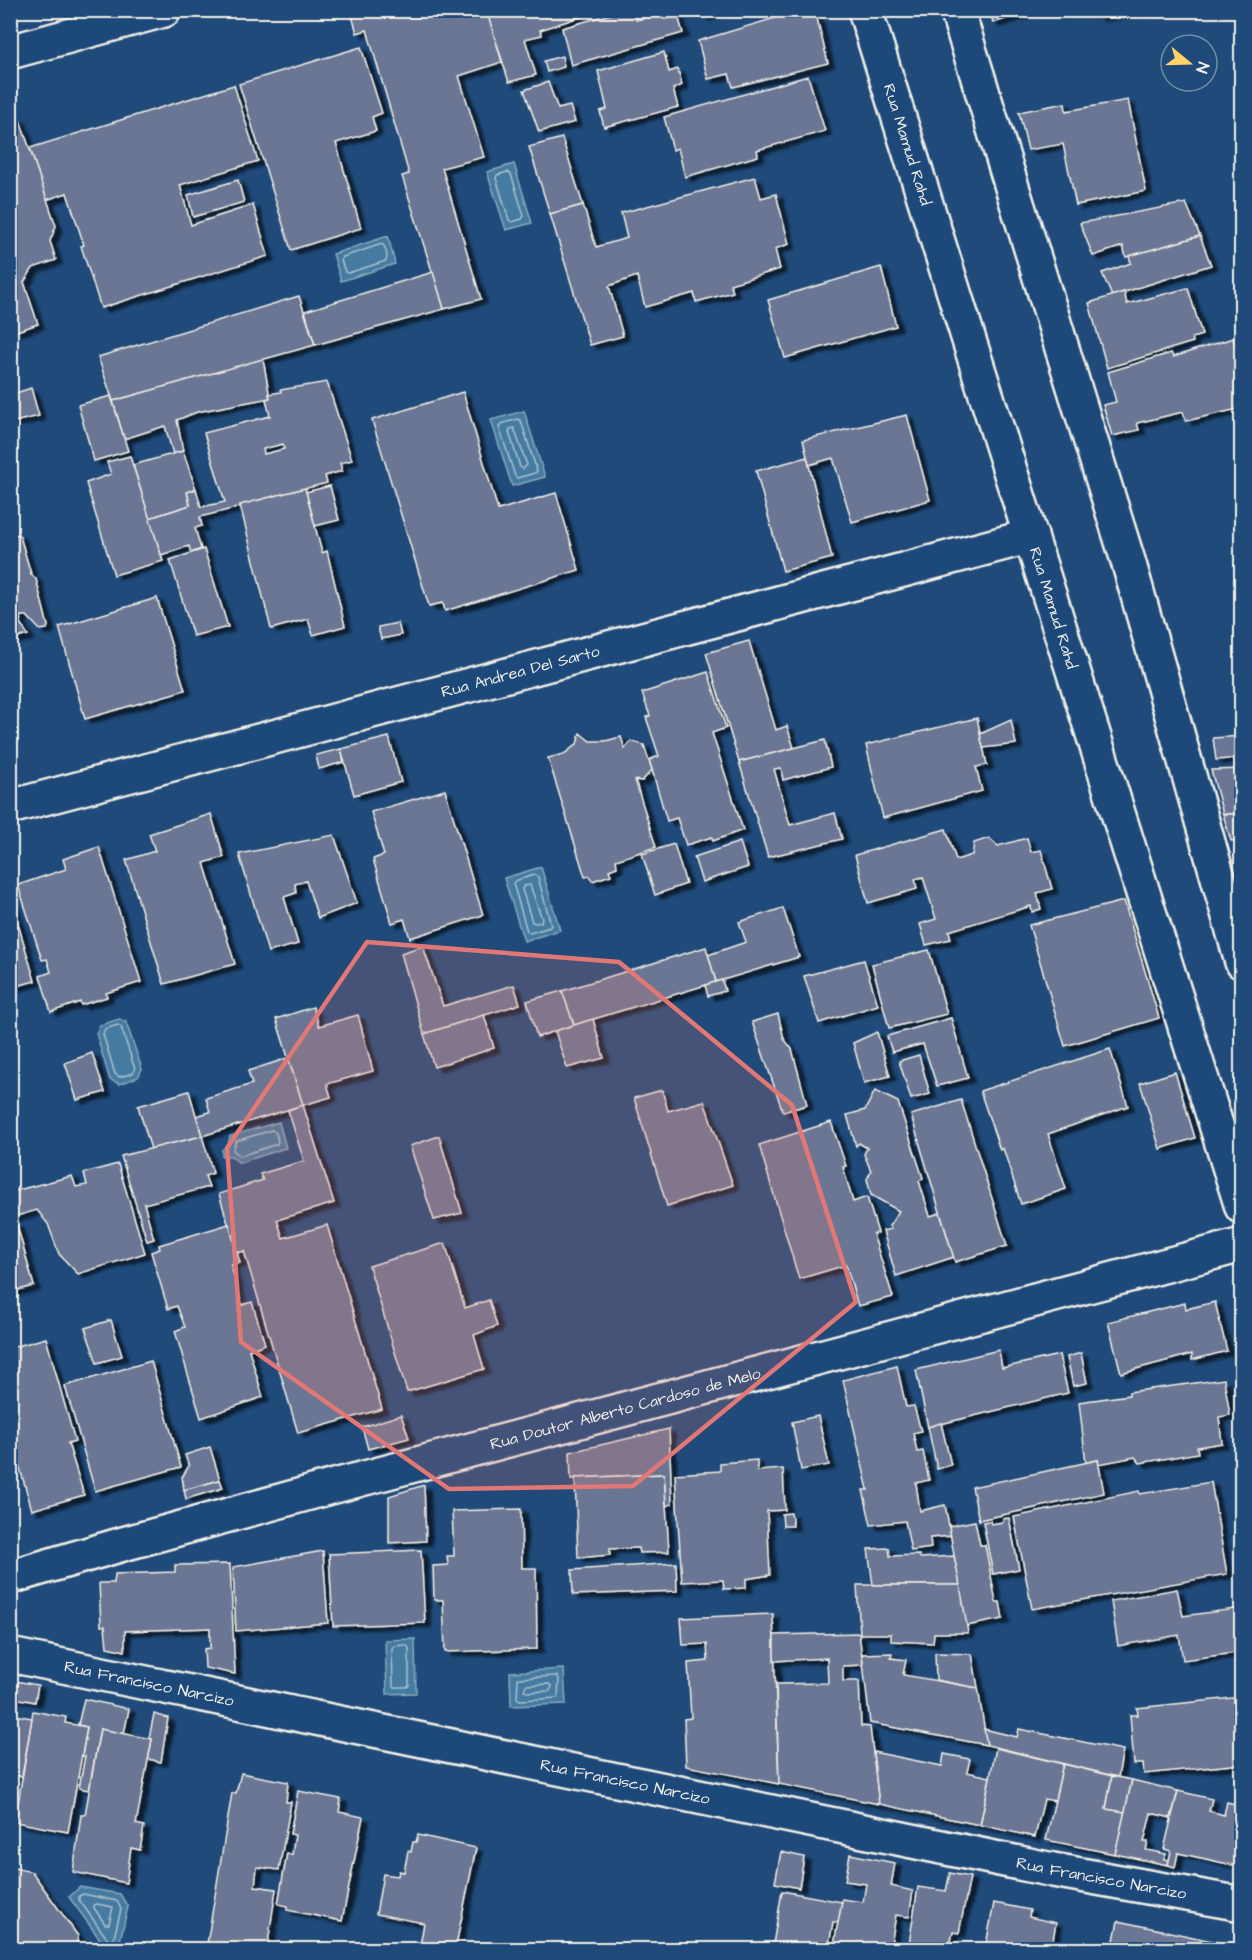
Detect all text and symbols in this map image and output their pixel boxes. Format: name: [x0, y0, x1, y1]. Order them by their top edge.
north arrow: [1159, 33, 1219, 93]
text: N: [1190, 59, 1214, 76]
street label: Rua Mamud Rahd: [878, 81, 937, 208]
street label: Rua Mamud Rahd: [1024, 544, 1083, 672]
street label: Rua Andrea Del Sarto: [439, 640, 602, 703]
street label: Rua Doutor Alberto Cardoso de Melo: [488, 1362, 763, 1455]
street label: Rua Francisco Narcizo: [62, 1655, 236, 1712]
street label: Rua Francisco Narcizo: [538, 1754, 712, 1810]
street label: Rua Francisco Narcizo: [1014, 1852, 1188, 1905]

